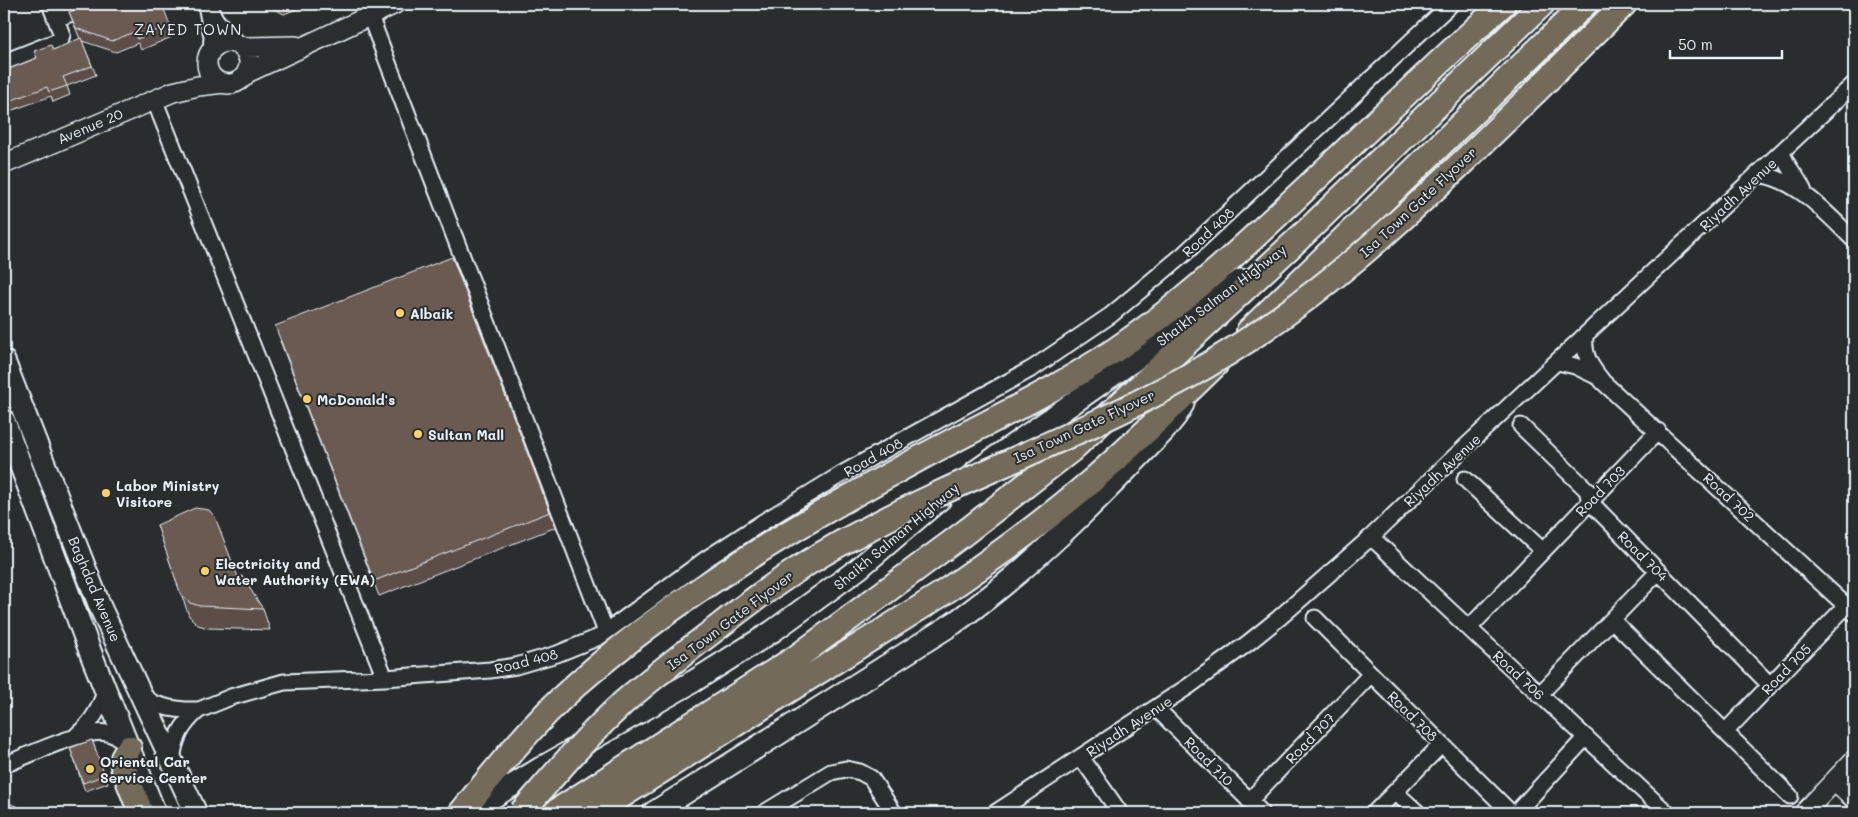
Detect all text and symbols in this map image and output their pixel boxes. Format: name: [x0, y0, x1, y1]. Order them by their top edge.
district label: ZAYED TOWN: [134, 19, 242, 39]
scale bar: [1670, 28, 1783, 60]
text: 50 m: [1678, 34, 1713, 54]
street label: Avenue 20: [54, 104, 126, 148]
street label: Isa Town Gate Flyover: [1355, 143, 1481, 261]
street label: Riyadh Avenue: [1695, 153, 1781, 235]
street label: Road 408: [1178, 203, 1238, 261]
street label: Shaikh Salman Highway: [1152, 240, 1290, 350]
place label: Albaik: [410, 304, 453, 323]
marker: Albaik: [394, 307, 406, 319]
street label: Isa Town Gate Flyover: [1010, 385, 1158, 467]
place label: McDonald's: [317, 390, 395, 409]
marker: McDonald's: [301, 393, 313, 405]
place label: Sultan Mall: [428, 425, 504, 444]
marker: Sultan Mall: [412, 428, 424, 440]
street label: Riyadh Avenue: [1399, 429, 1485, 511]
street label: Road 408: [840, 433, 906, 481]
street label: Road 703: [1571, 461, 1629, 521]
street label: Road 702: [1699, 468, 1759, 526]
place label: Labor Ministry Visitore: [116, 476, 220, 511]
street label: Shaikh Salman Highway: [829, 478, 963, 594]
marker: Labor Ministry Visitore: [100, 487, 112, 499]
street label: Road 704: [1614, 527, 1673, 586]
street label: Baghdad Avenue: [64, 533, 126, 645]
place label: Electricity and Water Authority (EWA): [215, 554, 375, 589]
marker: Electricity and Water Authority (EWA): [199, 565, 211, 577]
street label: Isa Town Gate Flyover: [663, 566, 797, 674]
street label: Road 705: [1757, 639, 1815, 699]
street label: Road 408: [492, 644, 560, 678]
street label: Road 706: [1489, 646, 1549, 704]
street label: Road 708: [1384, 687, 1442, 745]
street label: Riyadh Avenue: [1082, 691, 1176, 761]
street label: Road 707: [1281, 708, 1339, 767]
street label: Road 710: [1180, 732, 1238, 790]
place label: Oriental Car Service Center: [100, 752, 207, 787]
marker: Oriental Car Service Center: [84, 763, 96, 775]

